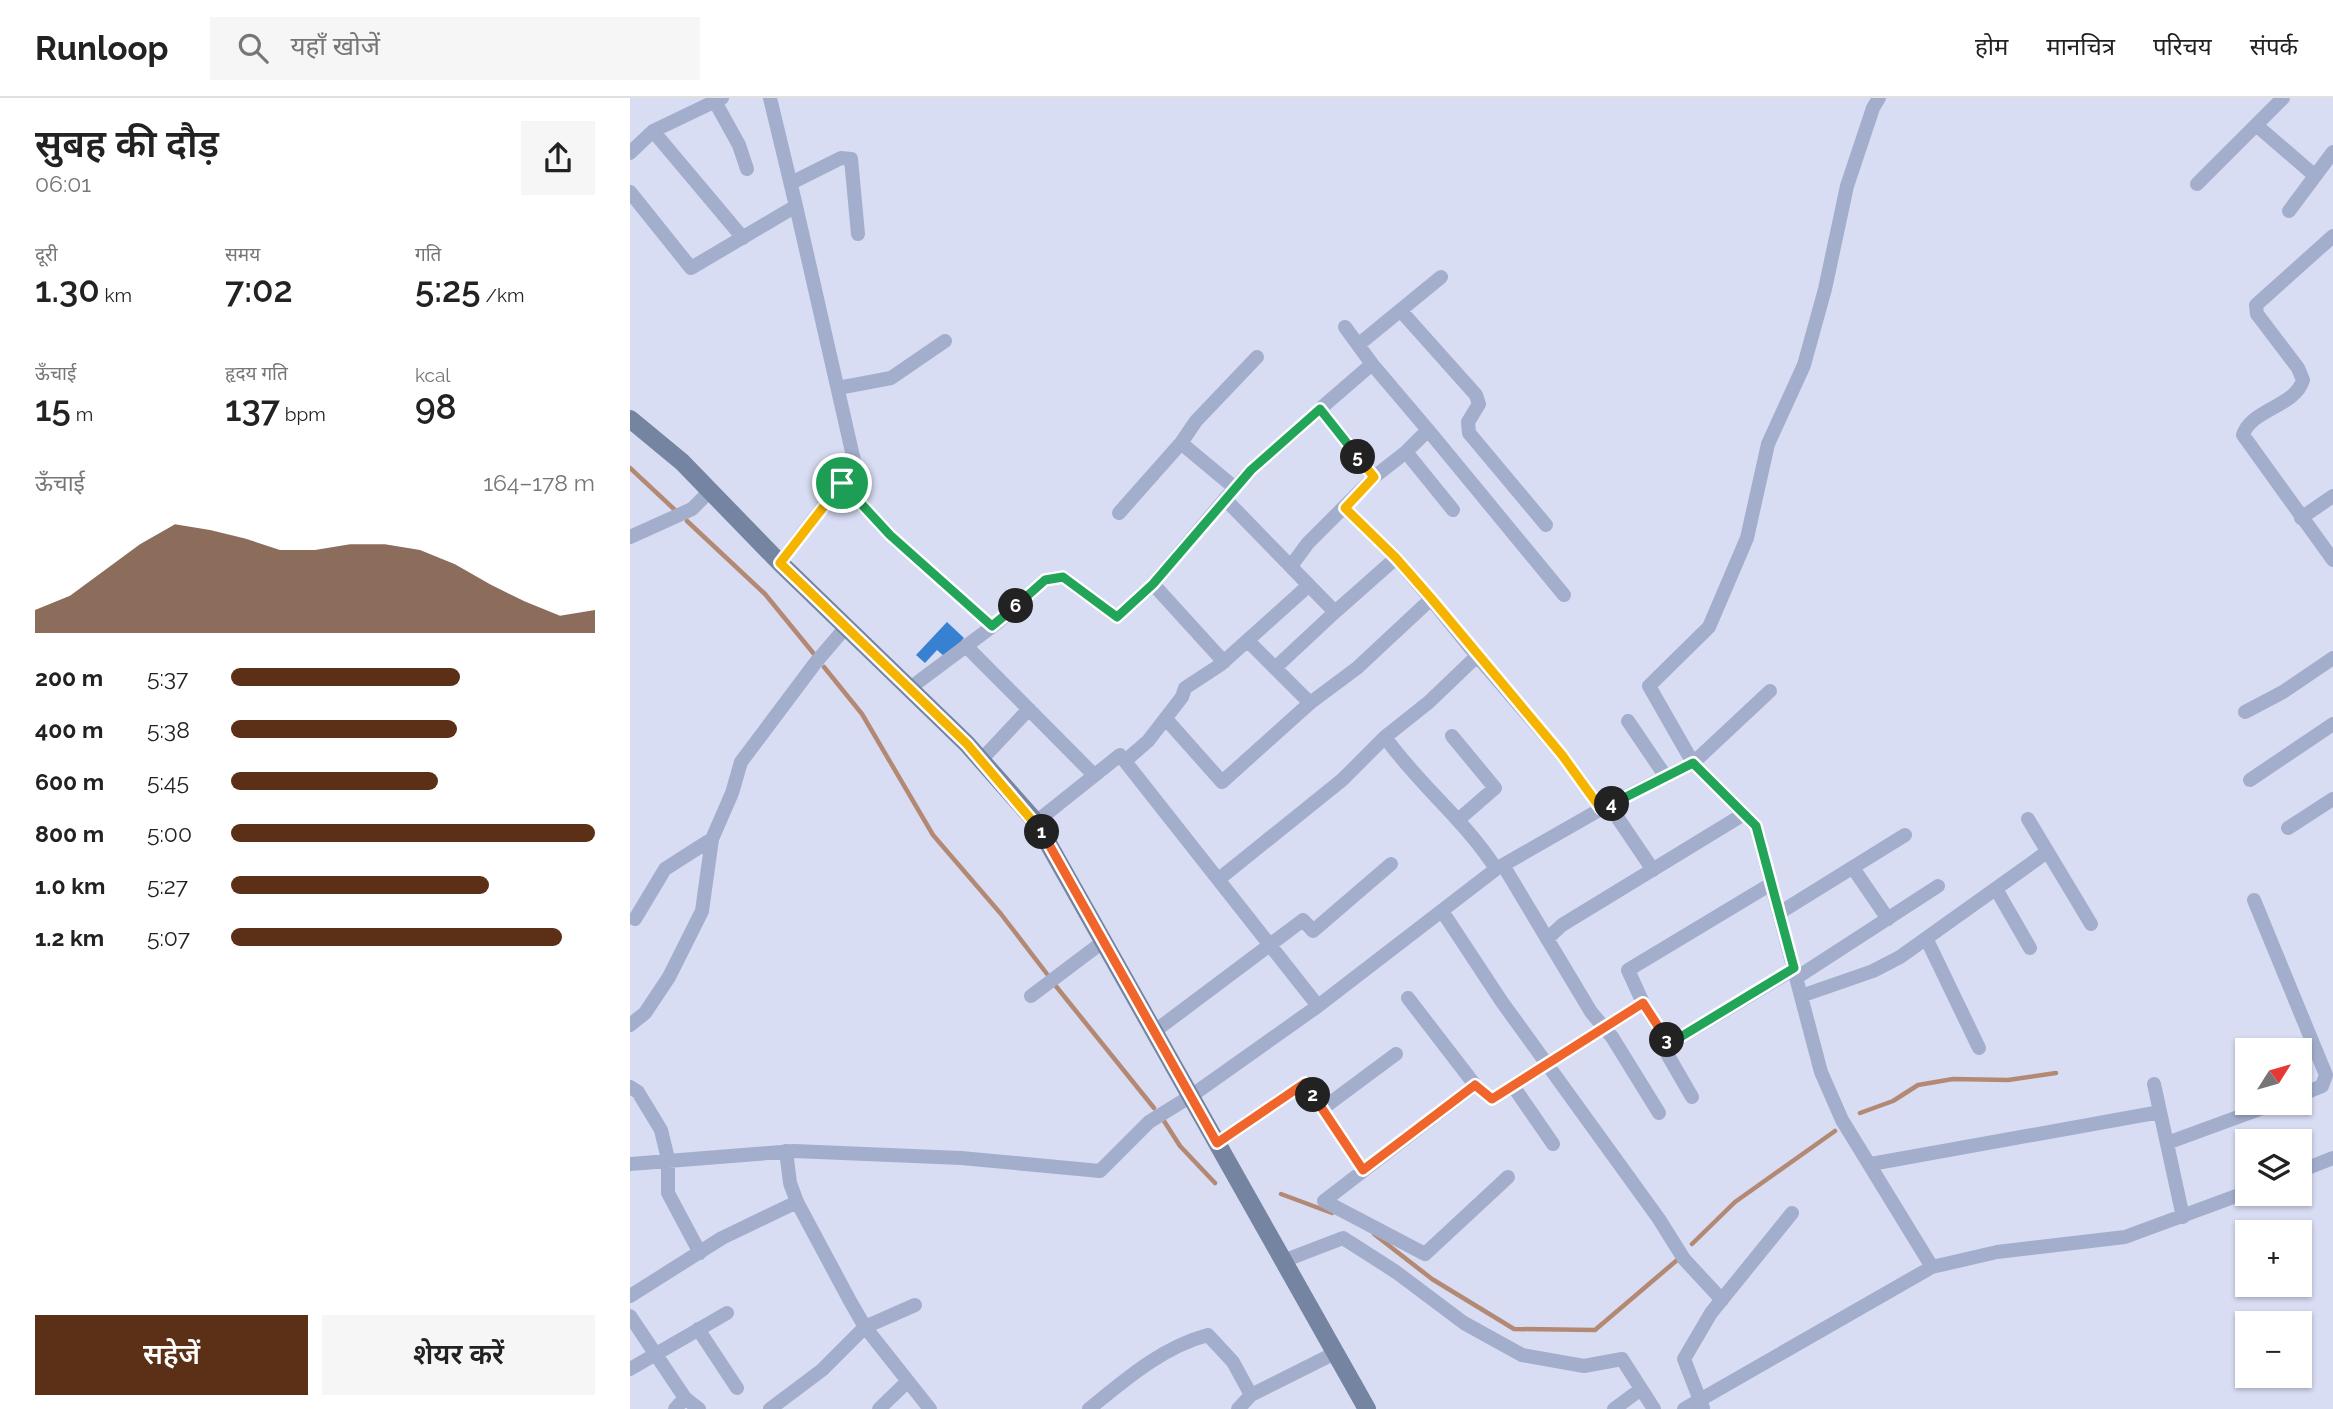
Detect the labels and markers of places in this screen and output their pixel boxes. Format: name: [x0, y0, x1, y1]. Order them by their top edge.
pin: 5: [1340, 440, 1376, 474]
pin: [812, 453, 872, 513]
pin: 6: [998, 588, 1034, 624]
pin: 4: [1594, 786, 1630, 822]
pin: 1: [1024, 814, 1060, 850]
pin: 3: [1650, 1023, 1684, 1058]
pin: 2: [1296, 1077, 1330, 1112]

